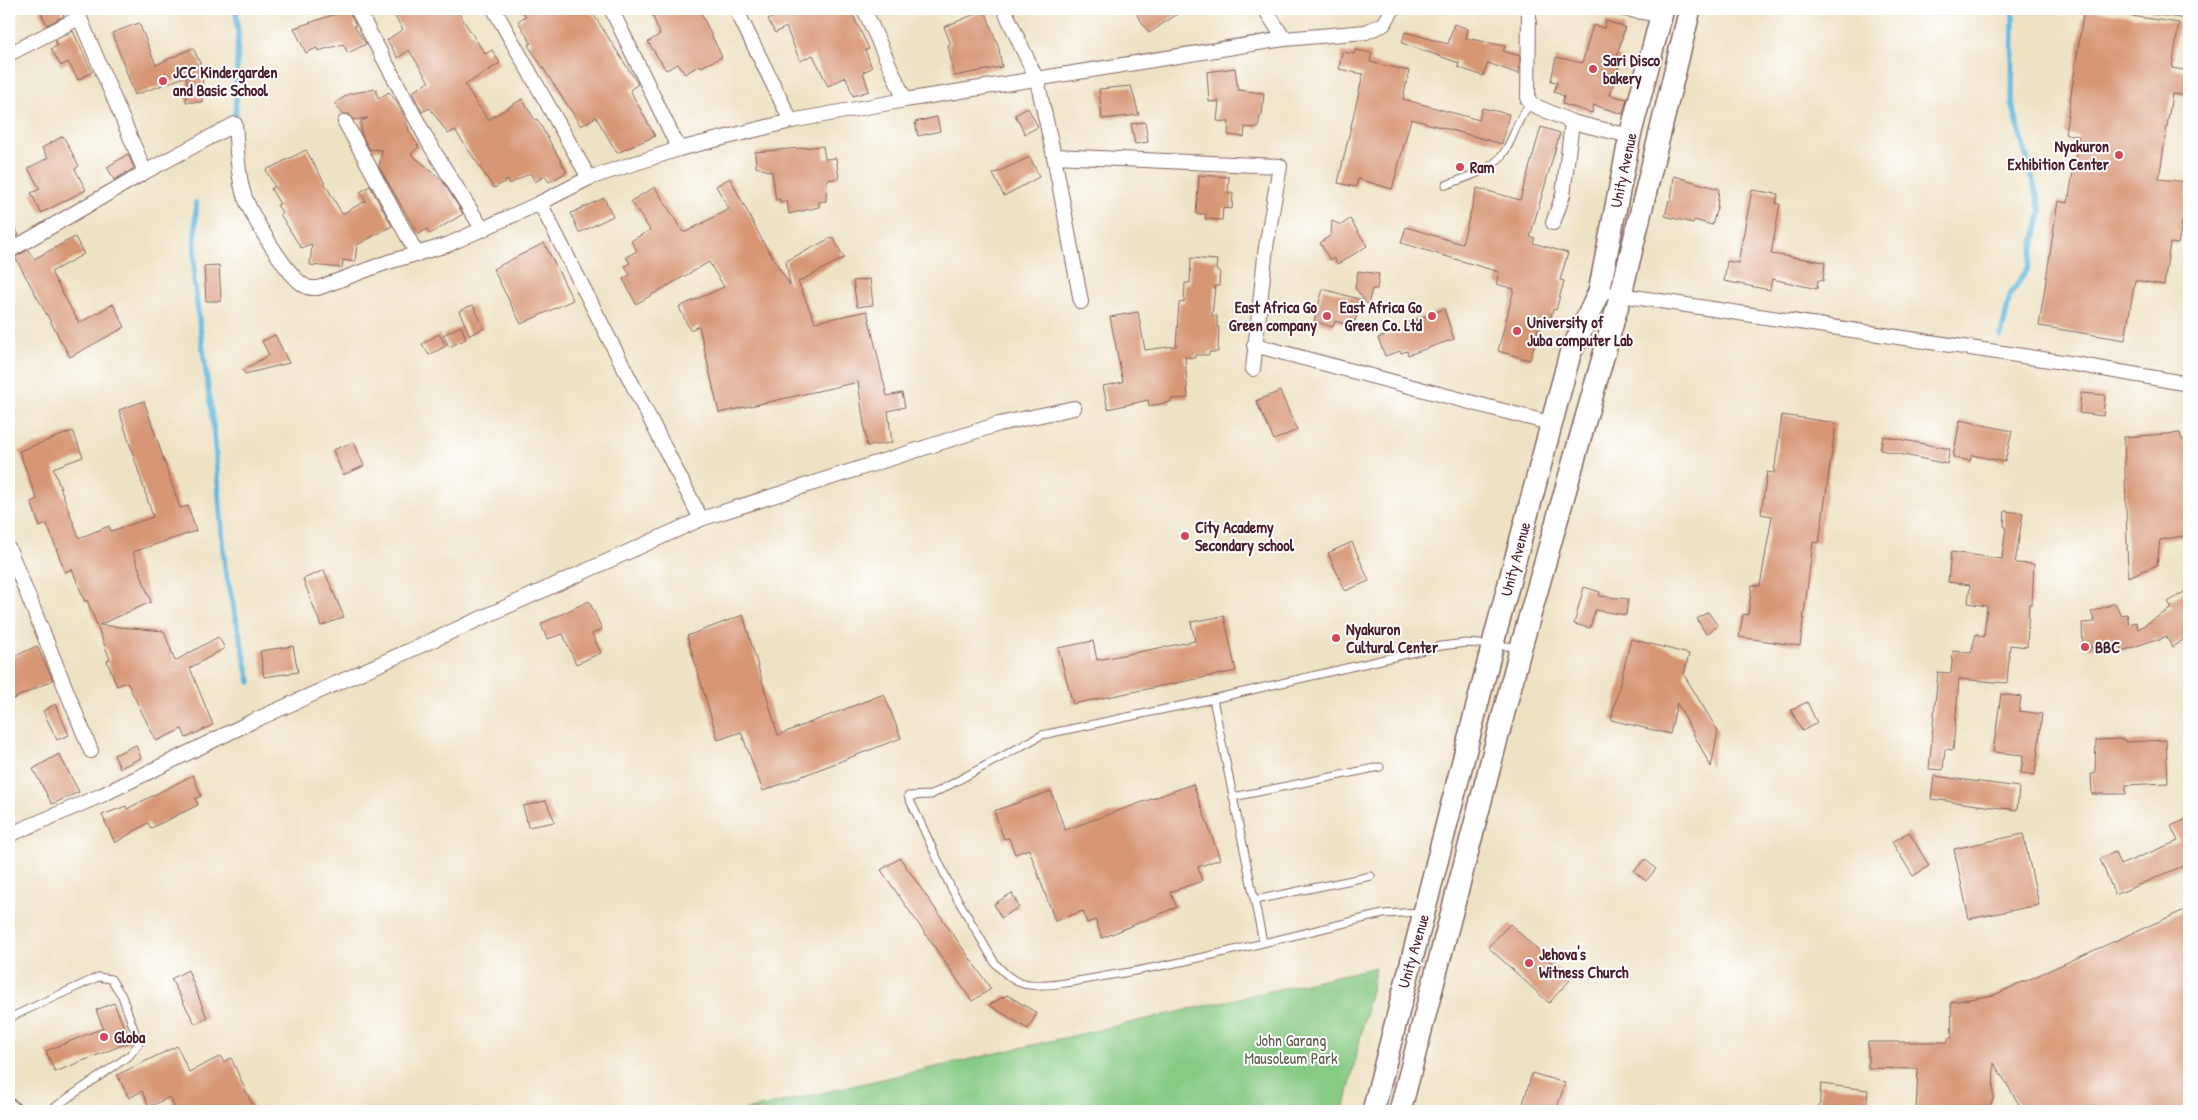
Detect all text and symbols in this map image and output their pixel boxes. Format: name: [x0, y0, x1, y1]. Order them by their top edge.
place label: Sari Disco bakery: [1603, 49, 1661, 90]
place label: JCC Kindergarden and Basic School: [173, 61, 277, 101]
marker: Sari Disco bakery: [1587, 63, 1599, 75]
marker: JCC Kindergarden and Basic School: [157, 75, 169, 87]
street label: Unity Avenue: [1604, 130, 1642, 210]
place label: Nyakuron Exhibition Center: [2007, 135, 2110, 175]
marker: Nyakuron Exhibition Center: [2113, 149, 2125, 161]
place label: Ram: [1470, 156, 1495, 178]
marker: Ram: [1454, 161, 1466, 173]
place label: East Africa Go Green company: [1229, 296, 1318, 337]
place label: East Africa Go Green Co. Ltd: [1340, 296, 1423, 336]
marker: East Africa Go Green company: [1321, 310, 1333, 322]
marker: East Africa Go Green Co. Ltd: [1426, 310, 1438, 322]
place label: University of Juba computer Lab: [1527, 311, 1634, 352]
marker: University of Juba computer Lab: [1511, 325, 1523, 337]
place label: City Academy Secondary school: [1195, 516, 1295, 557]
street label: Unity Avenue: [1495, 519, 1536, 599]
marker: City Academy Secondary school: [1179, 530, 1191, 542]
place label: Nyakuron Cultural Center: [1346, 618, 1439, 658]
marker: Nyakuron Cultural Center: [1330, 632, 1342, 644]
place label: BBC: [2095, 636, 2120, 658]
marker: BBC: [2079, 641, 2091, 653]
street label: Unity Avenue: [1392, 911, 1434, 991]
place label: Jehova's Witness Church: [1539, 943, 1629, 983]
marker: Jehova's Witness Church: [1523, 957, 1535, 969]
place label: Globa: [114, 1026, 146, 1048]
park label: John Garang Mausoleum Park: [1244, 1029, 1338, 1069]
marker: Globa: [98, 1031, 110, 1043]

